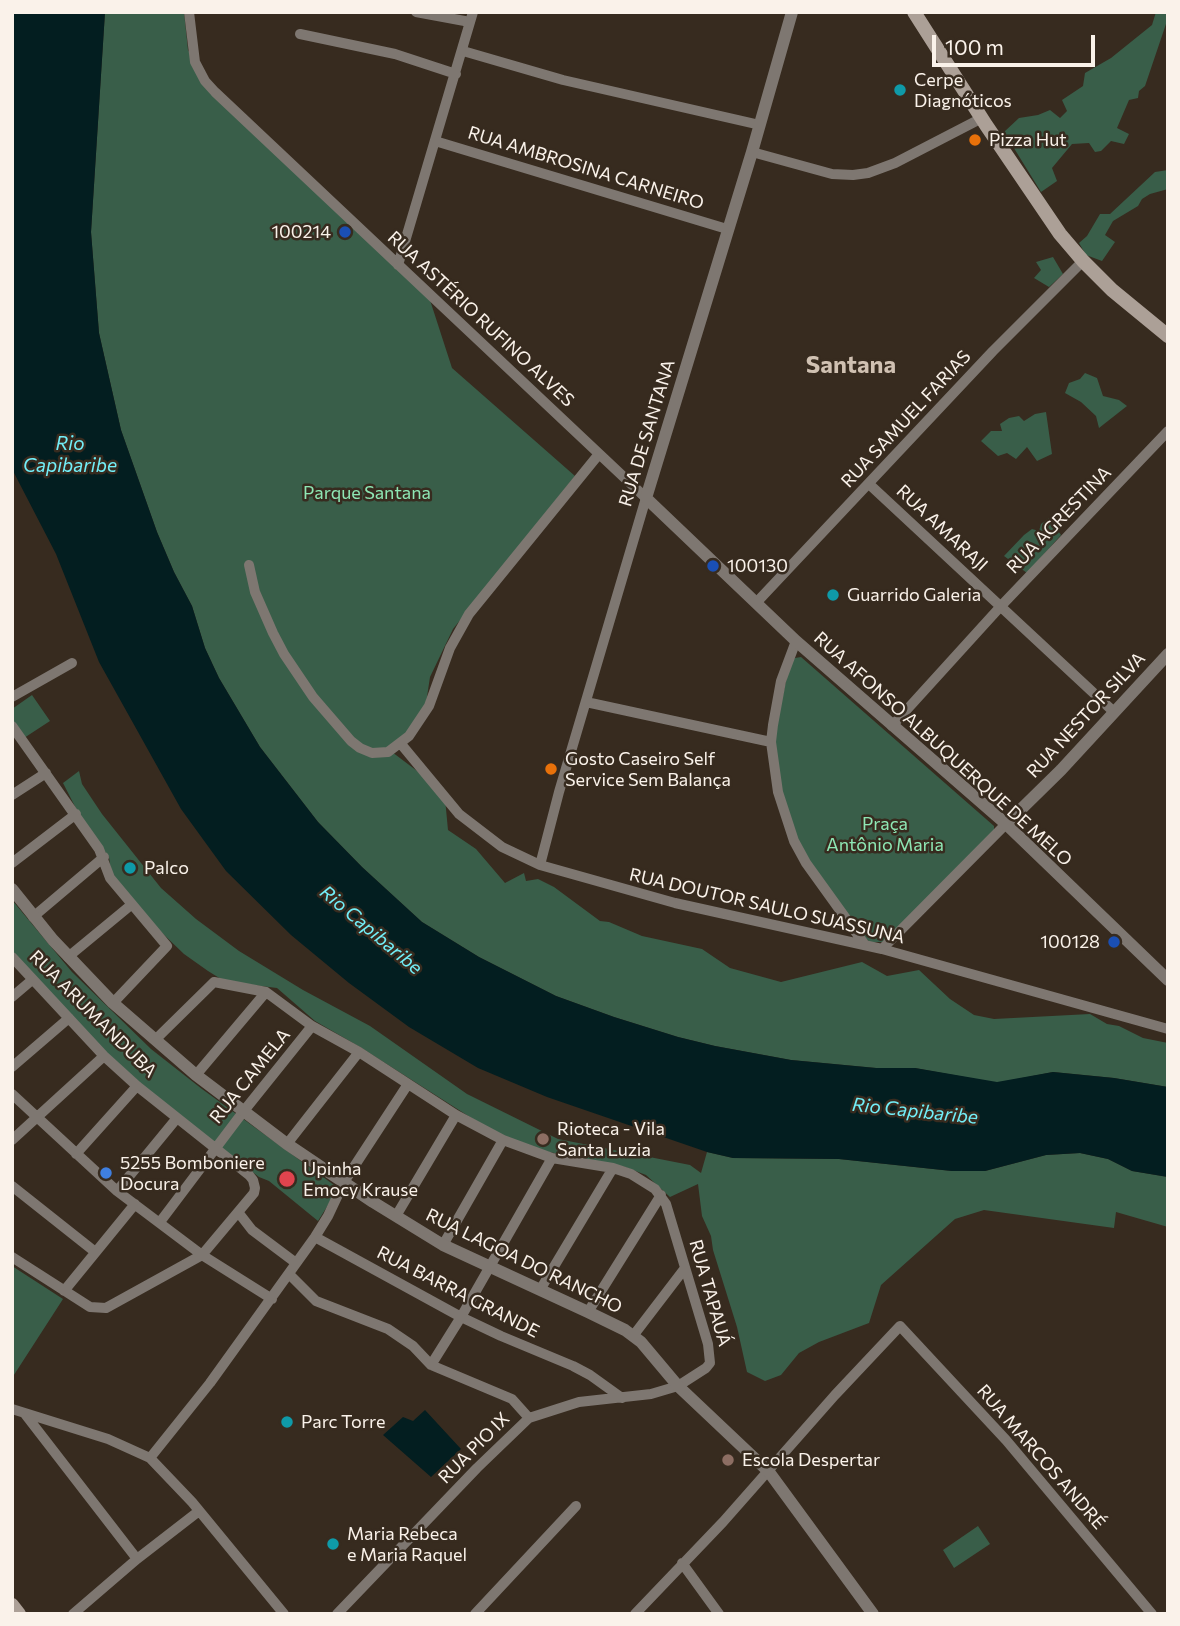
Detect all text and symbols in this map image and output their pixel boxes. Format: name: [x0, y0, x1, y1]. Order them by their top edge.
scale bar: [935, 21, 1098, 65]
text: 100 m: [945, 34, 1004, 59]
place label: Cerpe Diagnóticos: [914, 69, 1012, 112]
marker: Cerpe Diagnóticos: [892, 82, 908, 98]
street label: RUA AMBROSINA CARNEIRO: [465, 122, 707, 214]
place label: Pizza Hut: [989, 129, 1067, 151]
marker: Pizza Hut: [967, 132, 983, 148]
place label: 100214: [271, 221, 331, 243]
marker: 100214: [337, 224, 353, 240]
street label: RUA ASTÉRIO RUFINO ALVES: [383, 227, 579, 411]
street label: RUA SAMUEL FARIAS: [837, 346, 975, 492]
district label: Santana: [806, 351, 896, 379]
street label: RUA DE SANTANA: [614, 357, 680, 509]
water label: Rio Capibaribe: [23, 433, 117, 477]
street label: RUA AGRESTINA: [1002, 462, 1116, 578]
street label: RUA AMARAJI: [892, 480, 992, 576]
park label: Parque Santana: [303, 482, 431, 504]
place label: 100130: [727, 555, 788, 577]
marker: 100130: [705, 558, 721, 574]
place label: Guarrido Galeria: [847, 584, 981, 606]
marker: Guarrido Galeria: [825, 587, 841, 603]
street label: RUA AFONSO ALBUQUERQUE DE MELO: [810, 627, 1076, 871]
street label: RUA NESTOR SILVA: [1022, 648, 1150, 782]
place label: Gosto Caseiro Self Service Sem Balança: [565, 748, 731, 790]
marker: Gosto Caseiro Self Service Sem Balança: [543, 761, 559, 777]
park label: Praça Antônio Maria: [826, 813, 944, 856]
place label: Palco: [144, 857, 189, 879]
marker: Palco: [122, 860, 138, 876]
street label: RUA DOUTOR SAULO SUASSUNA: [627, 864, 907, 948]
water label: Rio Capibaribe: [315, 881, 427, 979]
place label: 100128: [1040, 931, 1100, 953]
marker: 100128: [1106, 934, 1122, 950]
street label: RUA ARUMANDUBA: [25, 946, 161, 1082]
street label: RUA CAMELA: [205, 1024, 295, 1128]
water label: Rio Capibaribe: [851, 1093, 979, 1129]
place label: Rioteca - Vila Santa Luzia: [557, 1118, 665, 1160]
marker: Rioteca - Vila Santa Luzia: [535, 1131, 551, 1147]
place label: 5255 Bomboniere Docura: [120, 1152, 265, 1194]
place label: Upinha Emocy Krause: [303, 1158, 418, 1200]
marker: 5255 Bomboniere Docura: [98, 1165, 114, 1181]
marker: Upinha Emocy Krause: [277, 1169, 297, 1189]
street label: RUA LAGOA DO RANCHO: [422, 1204, 626, 1318]
street label: RUA TAPAUÁ: [684, 1237, 736, 1349]
street label: RUA BARRA GRANDE: [373, 1242, 543, 1342]
street label: RUA MARCOS ANDRÉ: [972, 1380, 1110, 1534]
street label: RUA PIO IX: [434, 1408, 514, 1488]
place label: Parc Torre: [301, 1411, 385, 1433]
marker: Parc Torre: [279, 1414, 295, 1430]
place label: Escola Despertar: [742, 1449, 880, 1471]
marker: Escola Despertar: [720, 1452, 736, 1468]
place label: Maria Rebeca e Maria Raquel: [347, 1523, 467, 1566]
marker: Maria Rebeca e Maria Raquel: [325, 1536, 341, 1552]

